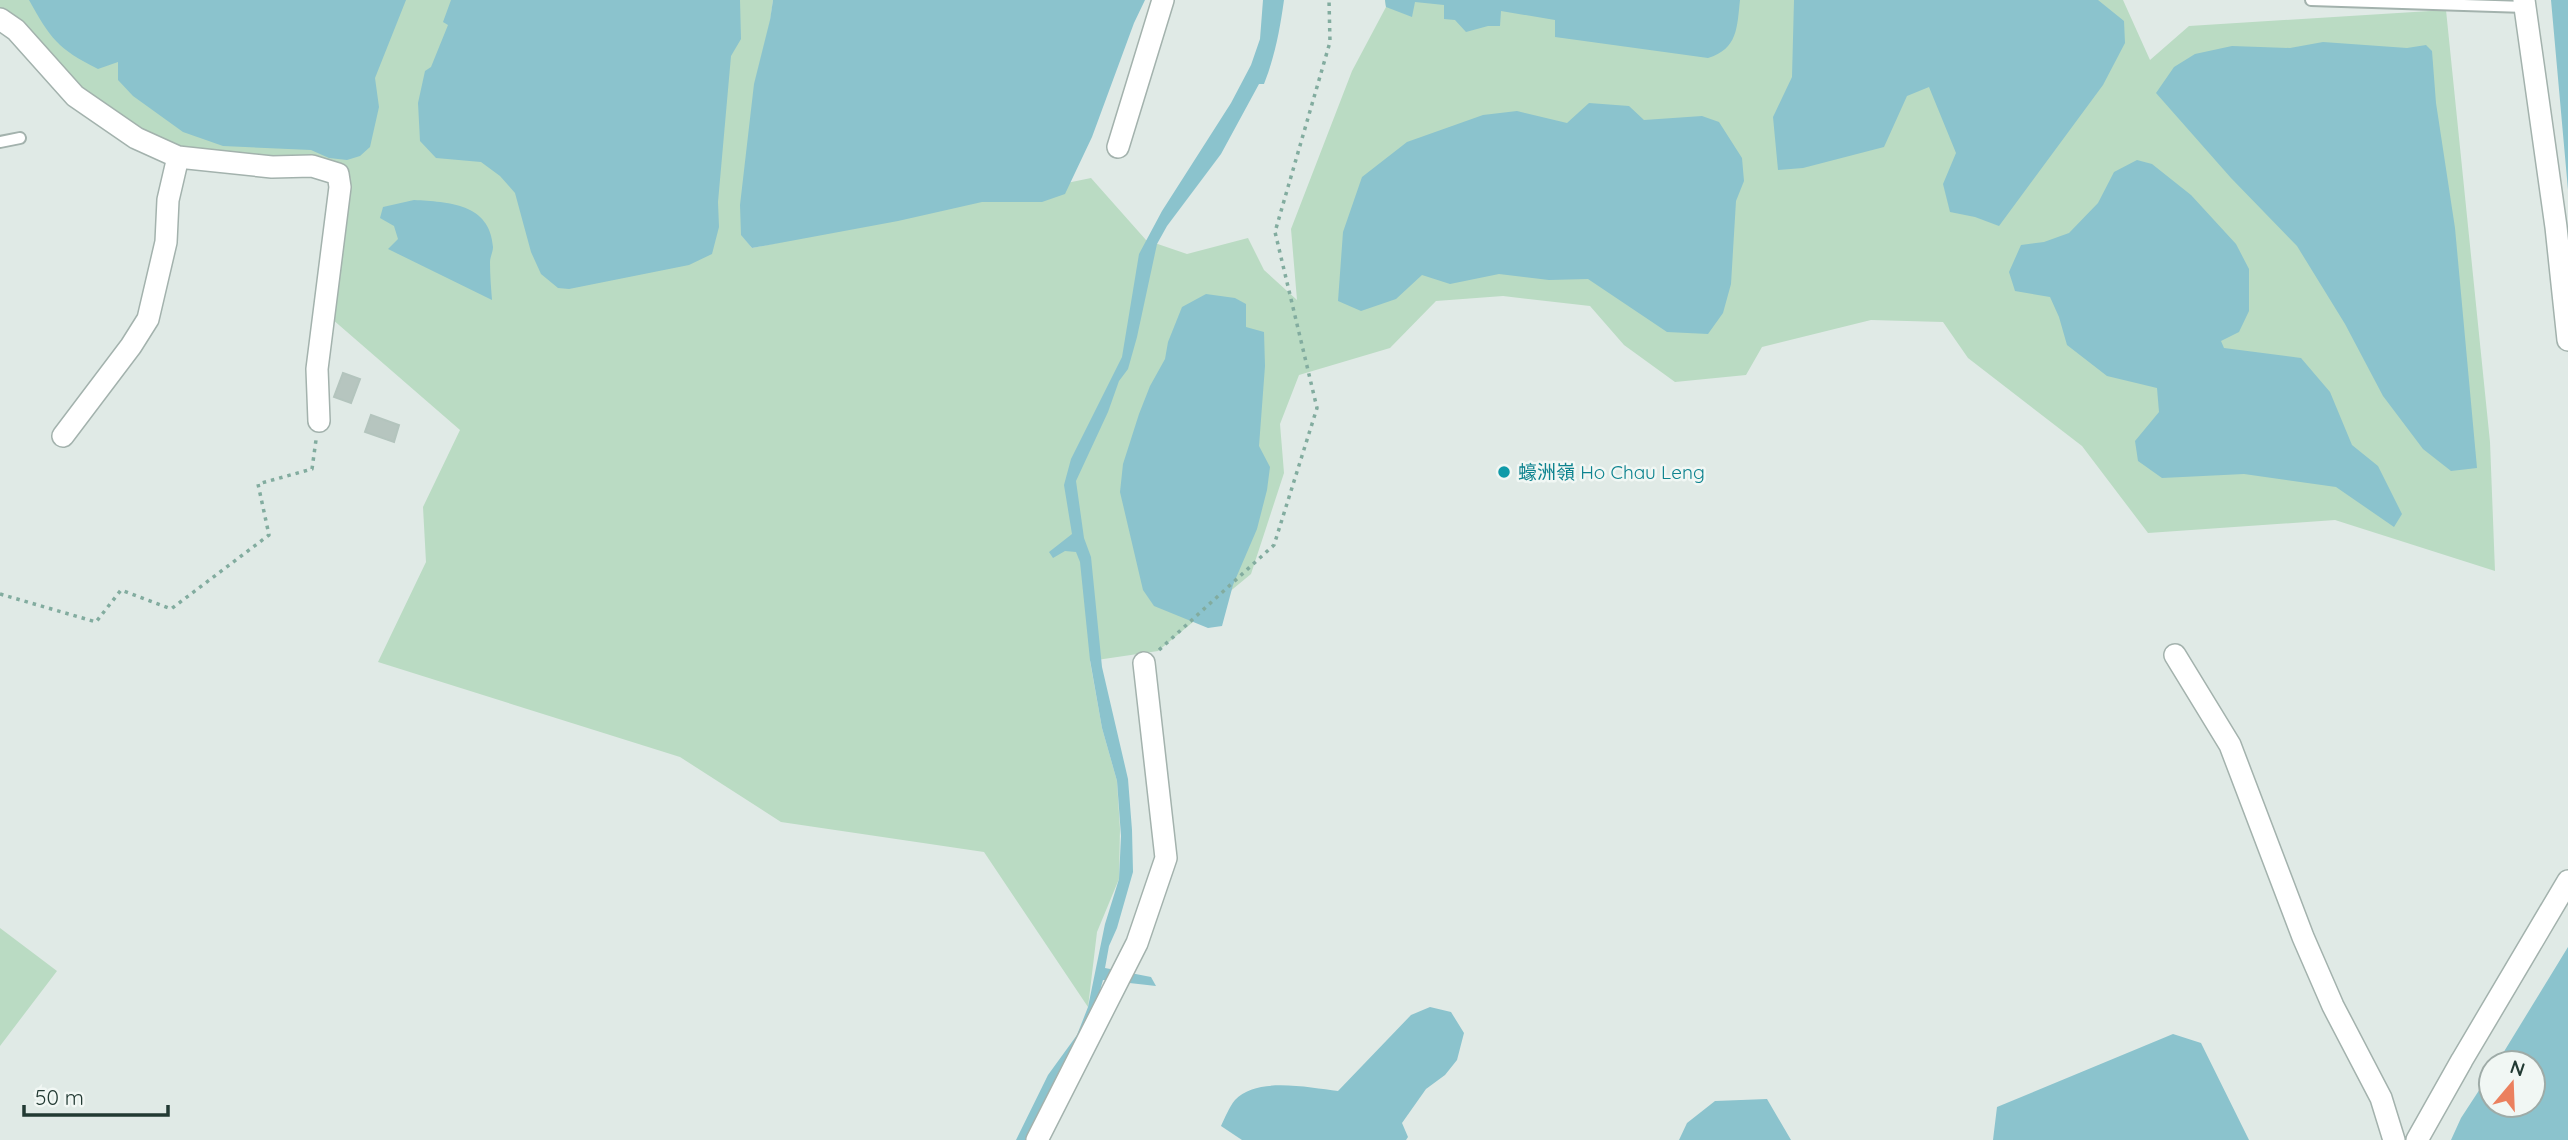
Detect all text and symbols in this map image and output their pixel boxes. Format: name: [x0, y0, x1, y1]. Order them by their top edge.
place label: 蠔洲嶺 Ho Chau Leng: [1518, 460, 1705, 484]
marker: 蠔洲嶺 Ho Chau Leng: [1496, 464, 1512, 480]
north arrow: [2477, 1049, 2547, 1119]
text: N: [2507, 1054, 2528, 1082]
scale bar: [24, 1074, 168, 1118]
text: 50 m: [35, 1084, 84, 1110]

